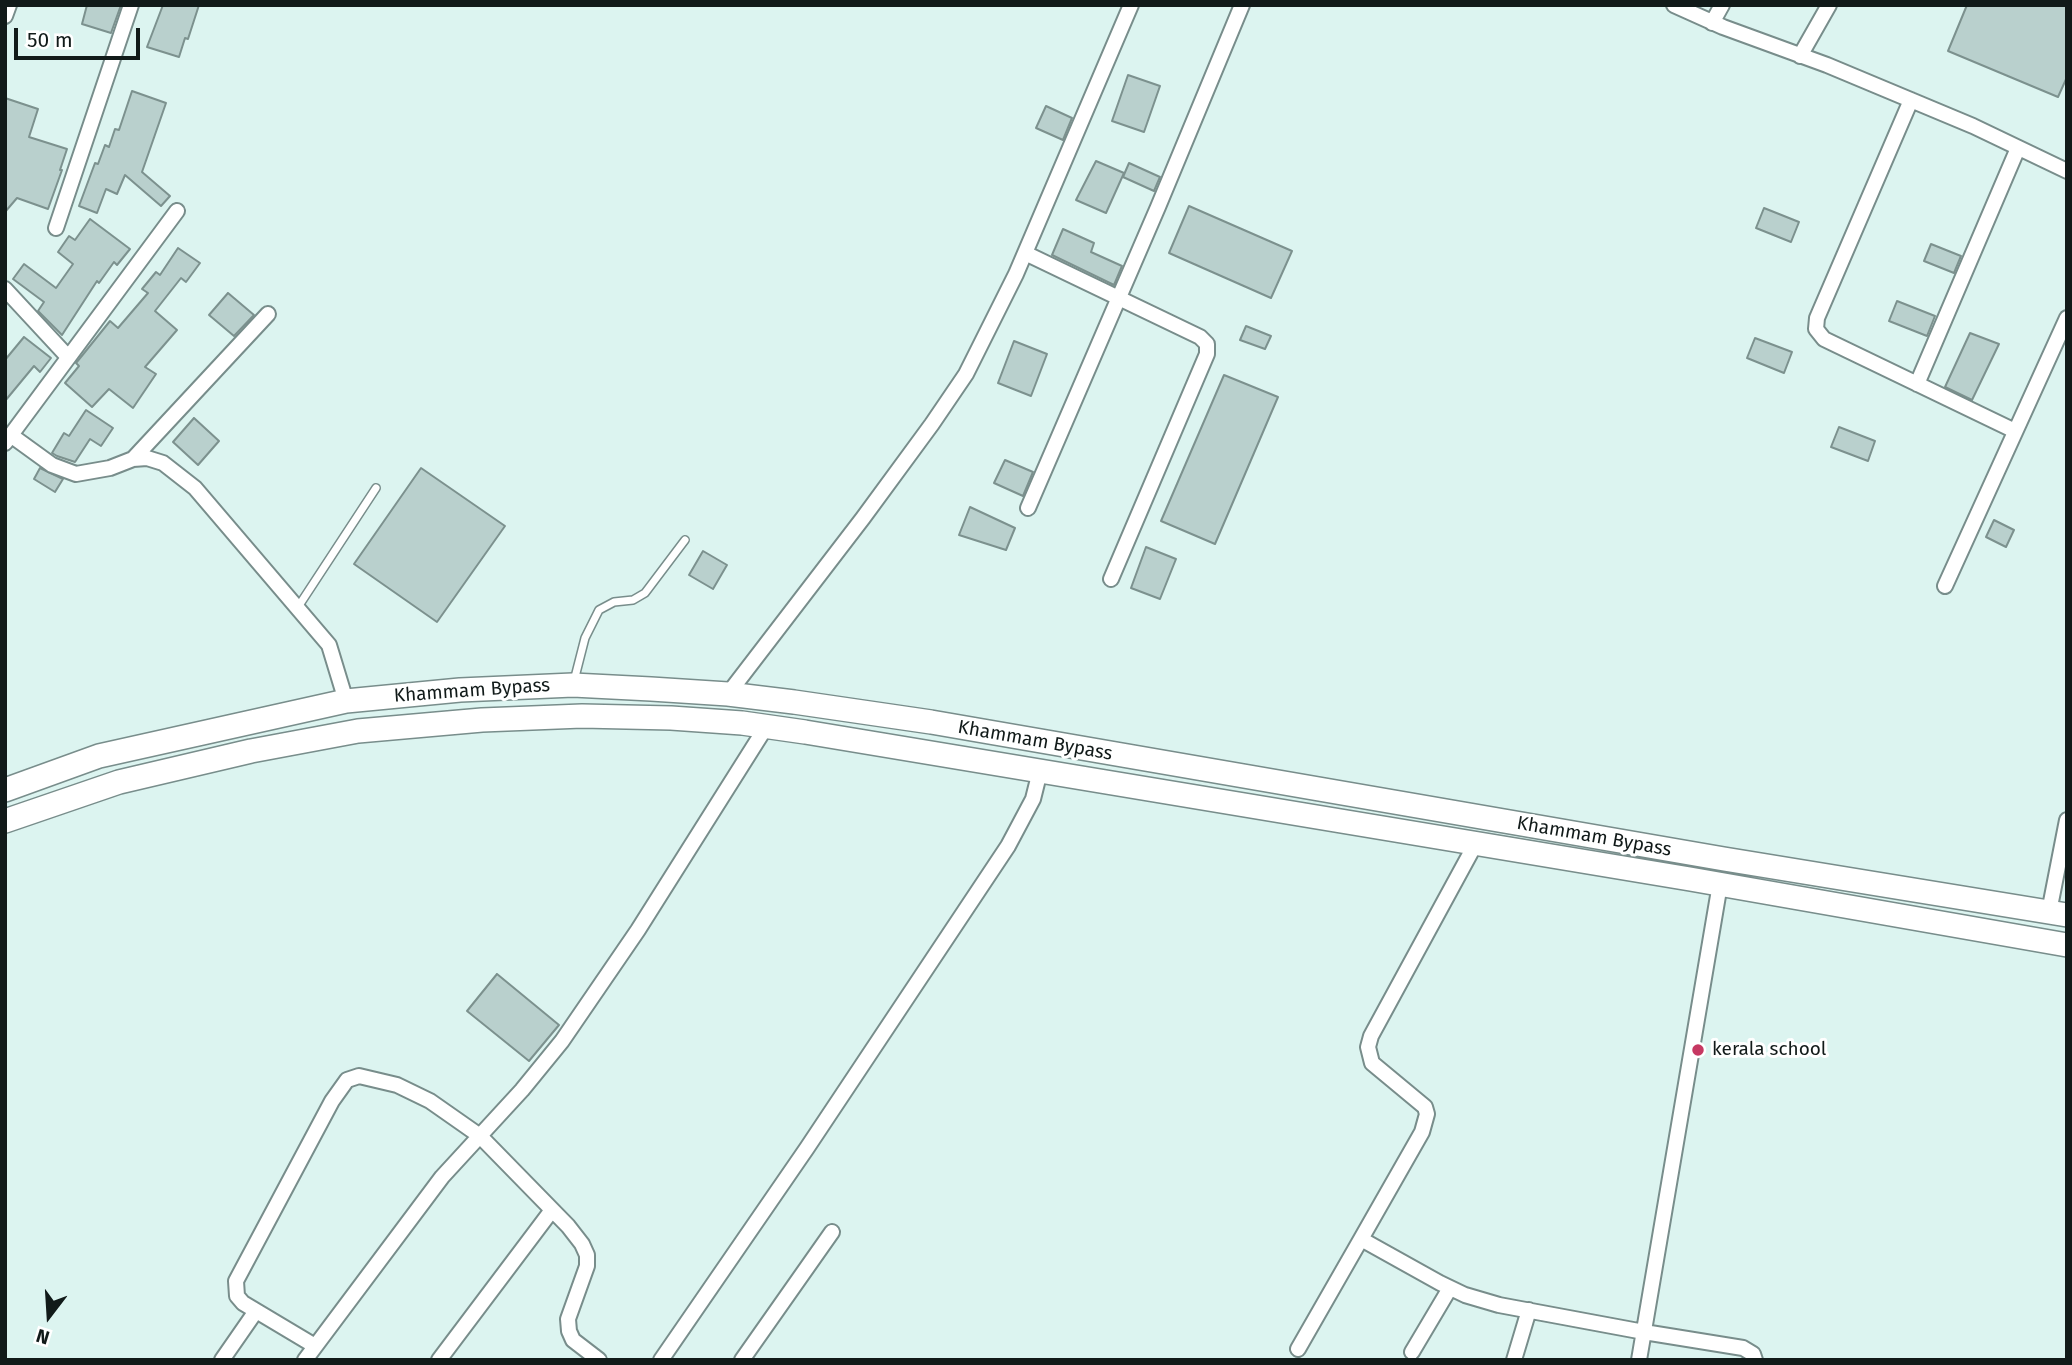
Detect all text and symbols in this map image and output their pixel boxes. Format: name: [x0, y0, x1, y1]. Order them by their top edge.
scale bar: [18, 14, 144, 58]
text: 50 m: [27, 27, 73, 53]
street label: Khammam Bypass: [393, 674, 551, 708]
street label: Khammam Bypass: [956, 716, 1114, 766]
street label: Khammam Bypass: [1515, 812, 1673, 862]
place label: kerala school: [1712, 1039, 1826, 1061]
marker: kerala school: [1690, 1042, 1706, 1058]
north arrow: [14, 1281, 84, 1351]
text: N: [33, 1324, 52, 1349]

